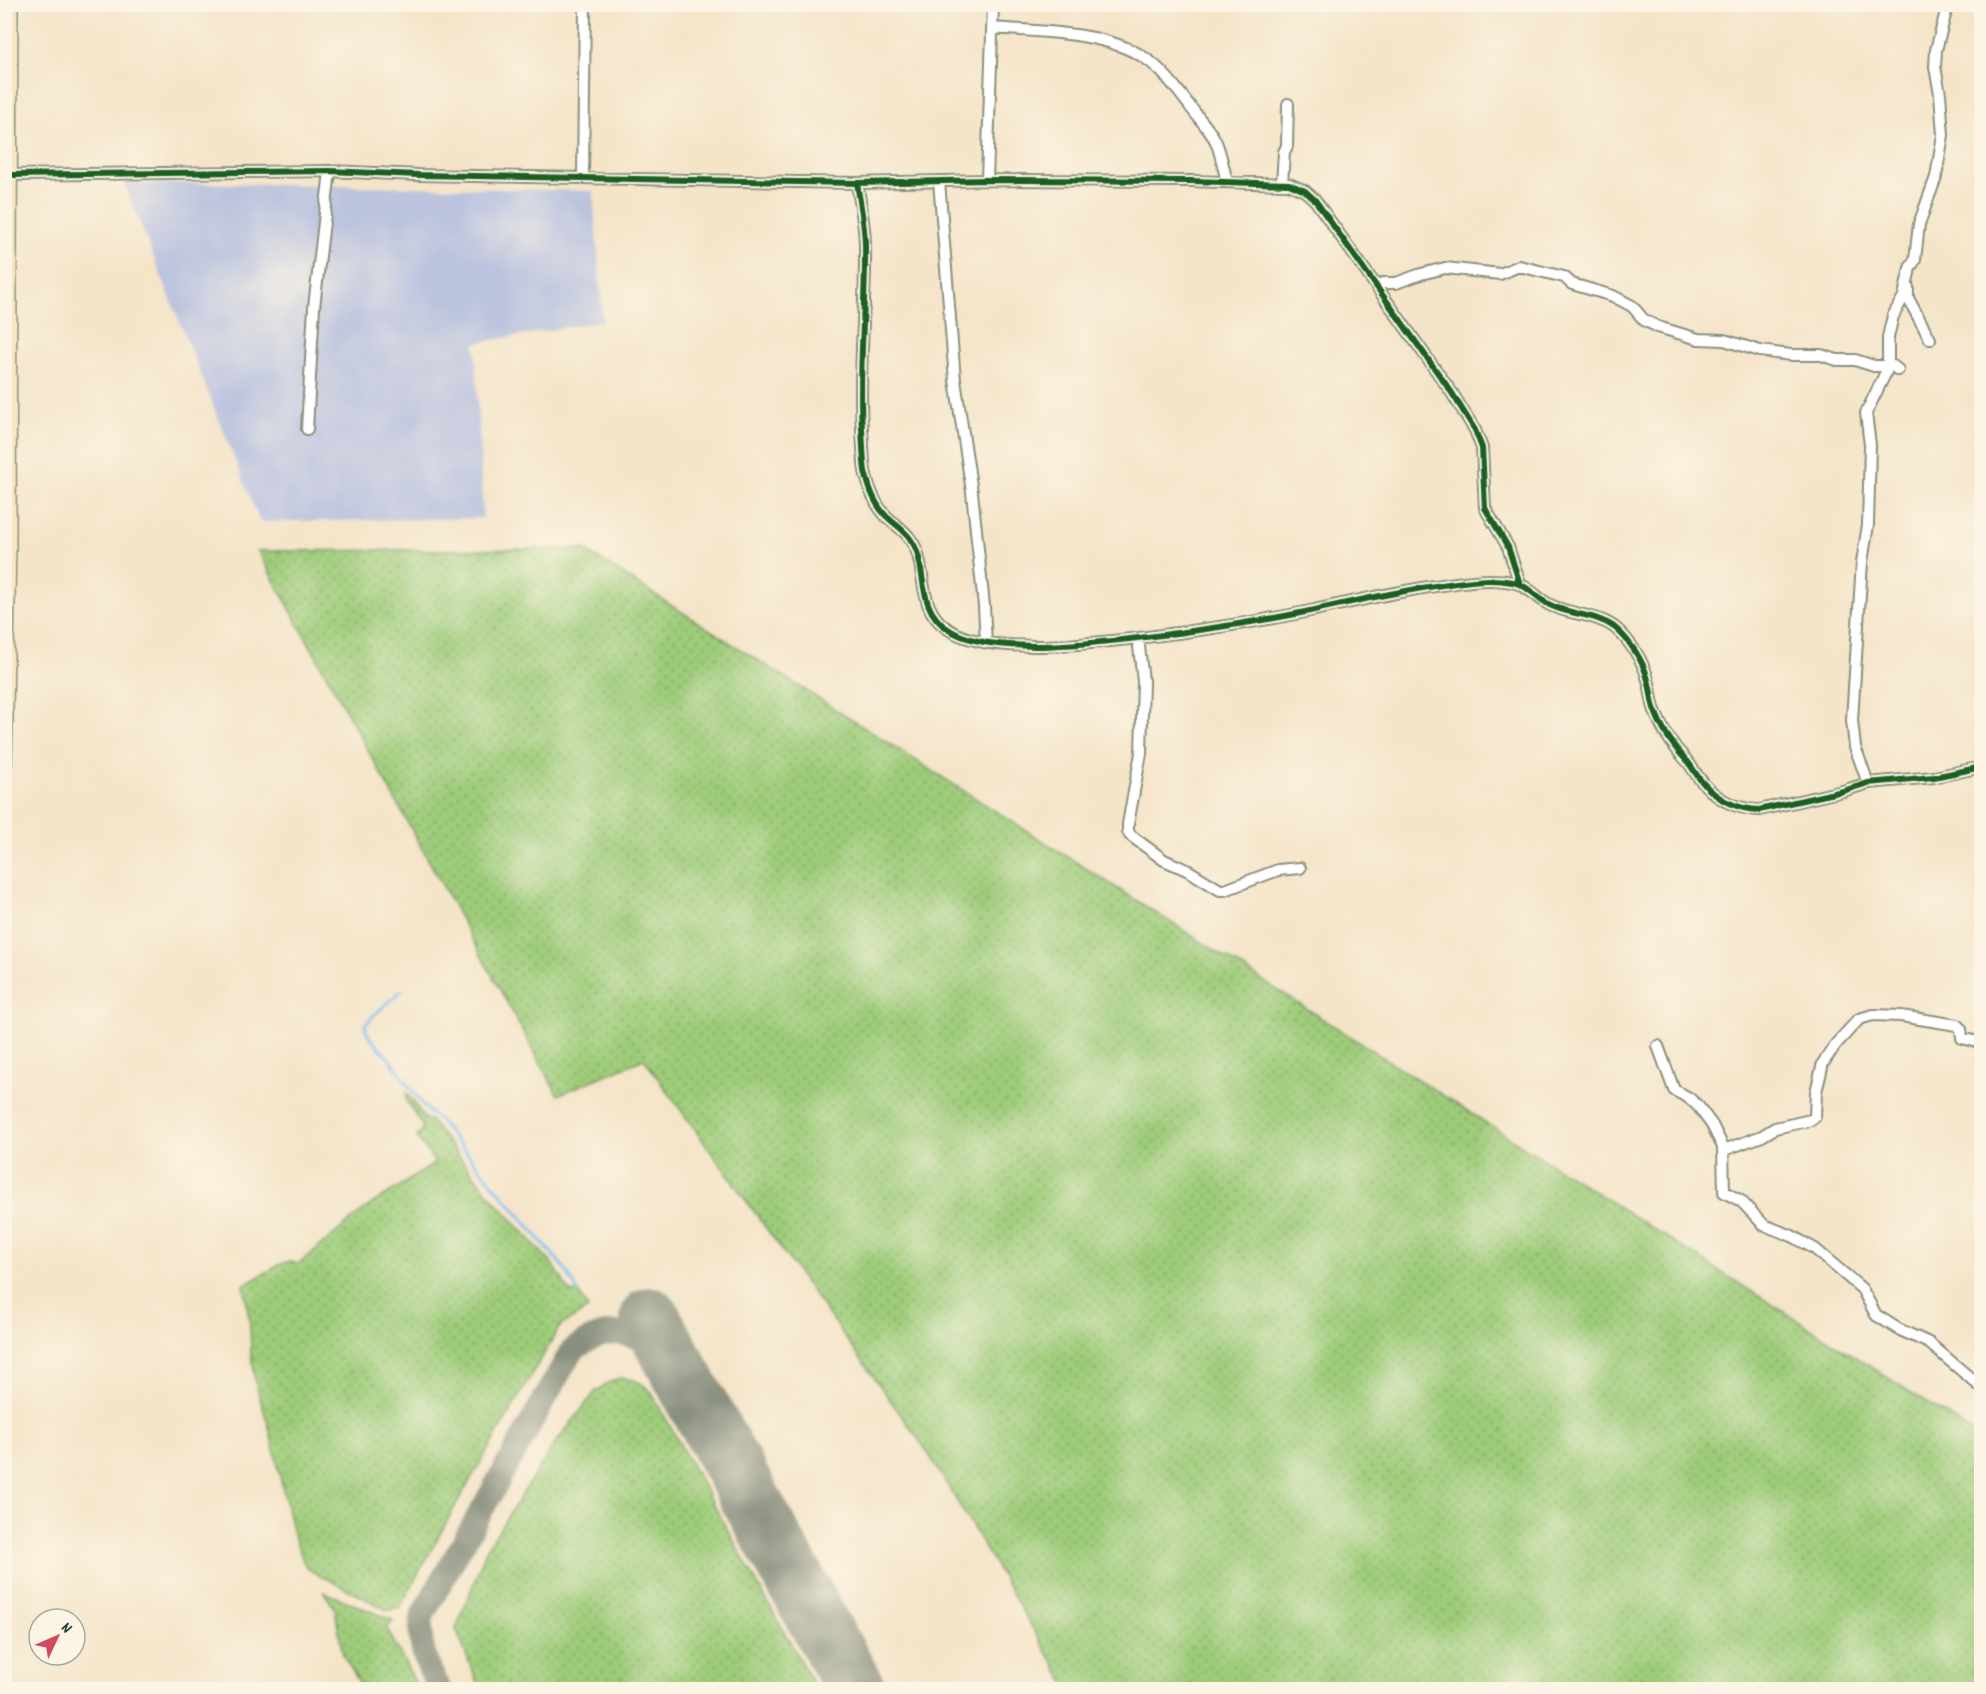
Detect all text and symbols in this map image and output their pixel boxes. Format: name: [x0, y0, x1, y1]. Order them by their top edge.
north arrow: [27, 1607, 87, 1667]
text: N: [55, 1617, 77, 1639]

